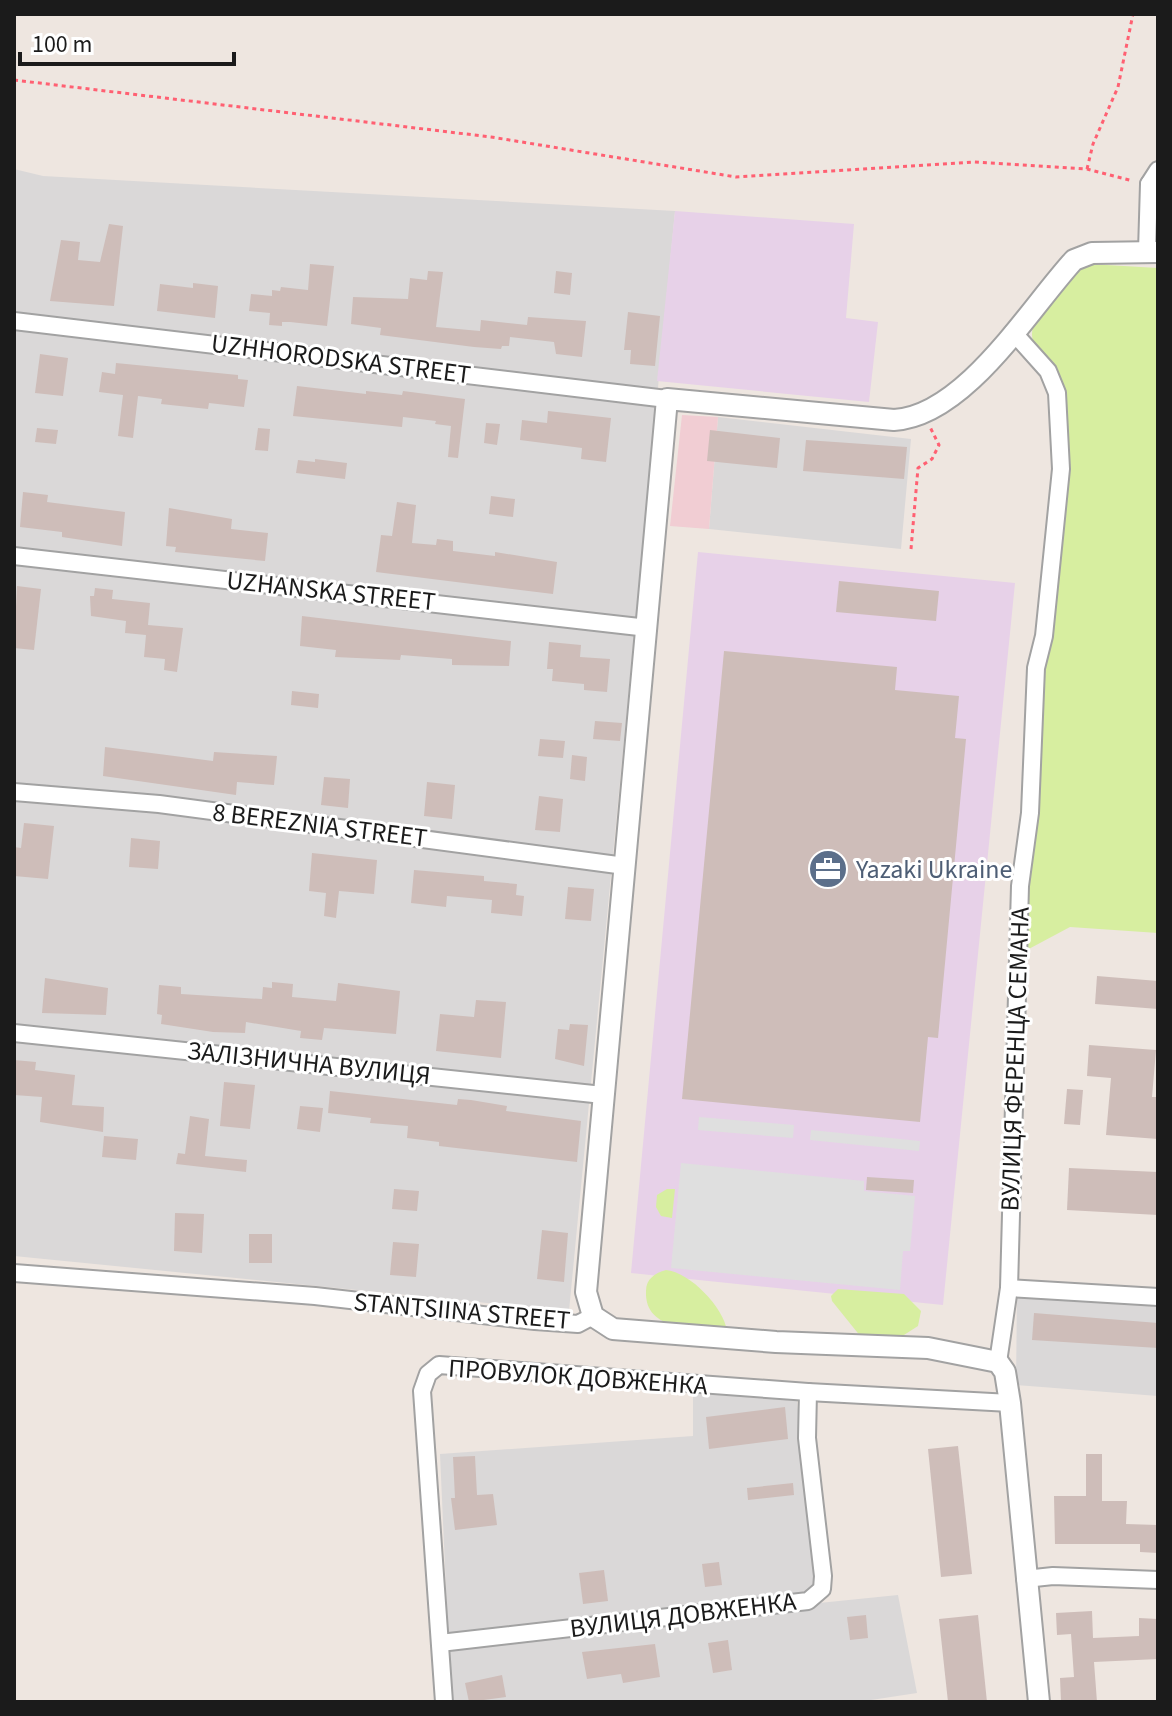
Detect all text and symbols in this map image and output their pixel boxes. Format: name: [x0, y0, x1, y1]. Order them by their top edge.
scale bar: [20, 16, 234, 66]
text: 100 m: [32, 27, 92, 62]
street label: UZHHORODSKA STREET: [209, 325, 473, 393]
street label: UZHANSKA STREET: [225, 562, 437, 620]
street label: 8 BEREZNIA STREET: [211, 793, 430, 857]
office icon: Yazaki Ukraine: [807, 848, 849, 890]
place label: Yazaki Ukraine: [855, 851, 1012, 888]
street label: ВУЛИЦЯ ФЕРЕНЦА СЕМАНА: [991, 905, 1039, 1212]
street label: ЗАЛІЗНИЧНА ВУЛИЦЯ: [186, 1032, 432, 1094]
street label: STANTSIINA STREET: [352, 1283, 572, 1339]
street label: ПРОВУЛОК ДОВЖЕНКА: [447, 1349, 710, 1405]
street label: ВУЛИЦЯ ДОВЖЕНКА: [568, 1583, 799, 1647]

